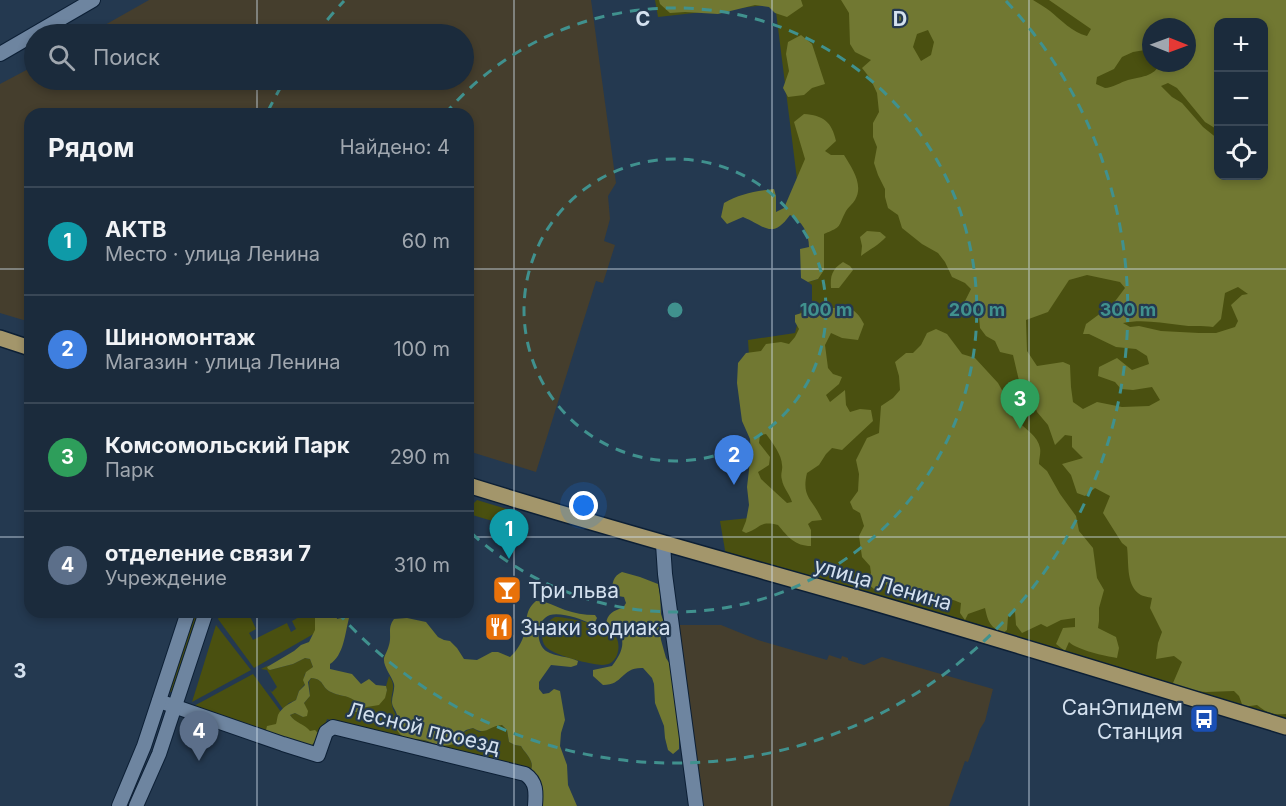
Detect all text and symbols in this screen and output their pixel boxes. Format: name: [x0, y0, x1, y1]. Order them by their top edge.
text: C: [636, 7, 650, 31]
text: D: [893, 7, 907, 31]
north arrow: [1142, 18, 1196, 72]
map controls: [1214, 18, 1268, 180]
button: +: [1214, 18, 1268, 72]
search box: [24, 24, 474, 90]
icon: search: [45, 41, 78, 74]
text: Поиск: [93, 44, 160, 70]
button: −: [1214, 72, 1268, 126]
button: locate: [1214, 126, 1268, 180]
text: Рядом: [48, 132, 134, 163]
text: Найдено: 4: [340, 135, 450, 159]
text: АКТВ: [105, 216, 167, 242]
text: 1: [63, 229, 72, 253]
text: 60 m: [402, 229, 450, 253]
text: Место · улица Ленина: [105, 242, 320, 266]
text: 100 m: [800, 299, 852, 320]
text: 200 m: [949, 299, 1005, 320]
text: 300 m: [1100, 299, 1156, 320]
centre of rings: [665, 300, 685, 320]
text: Шиномонтаж: [105, 324, 255, 350]
text: 2: [61, 337, 74, 361]
text: 100 m: [393, 337, 450, 361]
text: Магазин · улица Ленина: [105, 350, 341, 374]
pin: 3: [1000, 380, 1040, 429]
text: Комсомольский Парк: [105, 432, 350, 458]
pin: 2: [714, 436, 754, 485]
text: 3: [61, 445, 74, 469]
text: 290 m: [390, 445, 450, 469]
text: Парк: [105, 458, 154, 482]
your location: [569, 491, 598, 520]
pin: 1: [490, 510, 528, 559]
text: отделение связи 7: [105, 540, 311, 566]
street label: улица Ленина: [811, 552, 955, 616]
text: 4: [61, 553, 74, 577]
text: 310 m: [394, 553, 450, 577]
text: Учреждение: [105, 566, 227, 590]
bar icon: Три льва: [491, 574, 523, 606]
place label: Три льва: [528, 578, 619, 603]
restaurant icon: Знаки зодиака: [483, 611, 515, 643]
place label: Знаки зодиака: [520, 615, 670, 640]
text: 3: [14, 659, 26, 683]
place label: СанЭпидем Станция: [1062, 695, 1183, 744]
street label: Лесной проезд: [345, 697, 503, 759]
bus stop icon: СанЭпидем Станция: [1188, 703, 1220, 735]
pin: 4: [180, 712, 218, 761]

